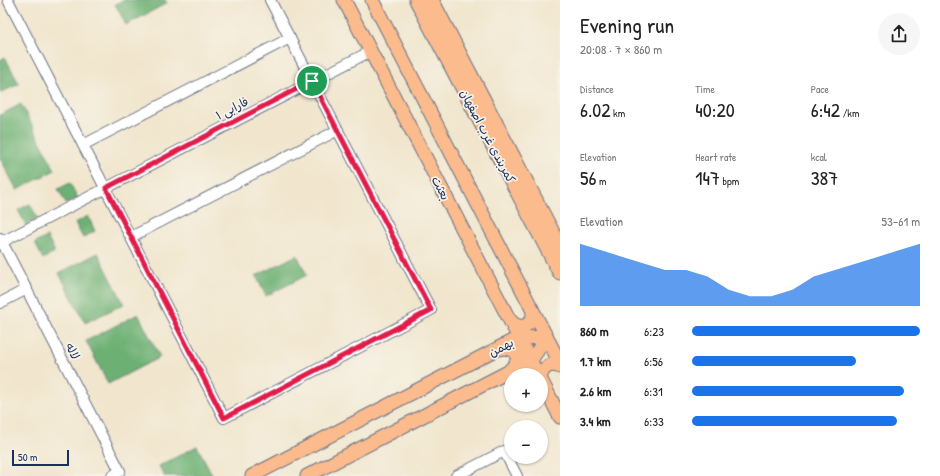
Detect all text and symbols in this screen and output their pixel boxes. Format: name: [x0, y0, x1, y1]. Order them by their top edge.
text: Evening run: [580, 10, 674, 40]
button: share: [878, 13, 920, 55]
text: 20:08 · 7 × 860 m: [580, 40, 662, 58]
pin: [295, 64, 329, 98]
icon: arrive: [301, 70, 323, 92]
text: Distance: [580, 82, 614, 96]
text: Time: [695, 82, 715, 96]
text: Pace: [811, 82, 829, 96]
street label: کمربندی غرب اصفهان: [456, 86, 520, 186]
street label: فارابی ۱: [213, 93, 251, 123]
text: 6.02: [580, 96, 611, 123]
text: 40:20: [695, 96, 735, 123]
text: 6:42: [811, 96, 840, 123]
text: km: [611, 106, 625, 120]
text: /km: [840, 106, 859, 120]
text: Elevation: [580, 150, 617, 164]
text: Heart rate: [695, 150, 736, 164]
text: kcal: [811, 150, 827, 164]
text: 56: [580, 164, 596, 191]
text: 147: [695, 164, 720, 191]
text: 387: [811, 164, 838, 191]
street label: بعثت: [428, 173, 454, 203]
text: m: [596, 174, 606, 188]
text: bpm: [720, 174, 739, 188]
text: Elevation: [580, 212, 623, 230]
text: 53–61 m: [881, 212, 920, 230]
text: 860 m: [580, 322, 608, 340]
text: 6:23: [644, 322, 664, 340]
street label: بهمن: [486, 334, 516, 360]
street label: لاله: [62, 340, 84, 362]
text: 1.7 km: [580, 352, 611, 370]
text: 6:56: [644, 352, 663, 370]
map controls: [504, 368, 548, 464]
button: +: [504, 368, 548, 412]
text: 2.6 km: [580, 382, 611, 400]
text: 6:31: [644, 382, 663, 400]
text: 3.4 km: [580, 412, 611, 430]
text: 6:33: [644, 412, 664, 430]
button: −: [504, 420, 548, 464]
scale bar: [12, 448, 69, 467]
text: 50 m: [18, 450, 38, 464]

